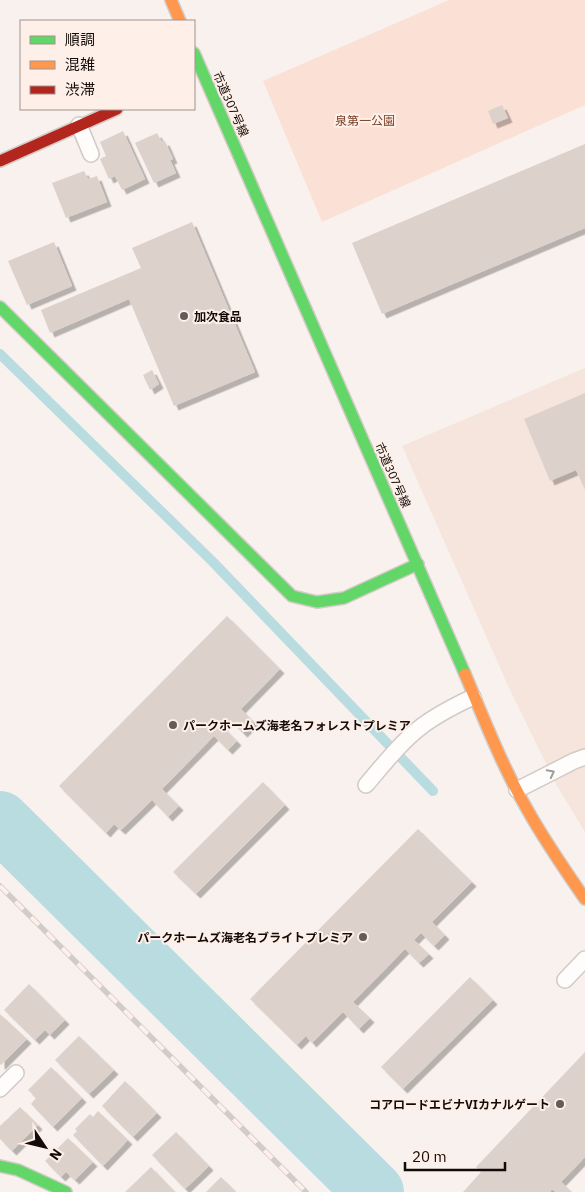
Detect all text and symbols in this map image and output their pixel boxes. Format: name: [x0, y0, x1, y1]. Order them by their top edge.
legend: [20, 20, 195, 110]
text: 順調: [65, 30, 95, 49]
text: 混雑: [65, 55, 95, 74]
street label: 市道307号線: [210, 69, 252, 139]
text: 渋滞: [65, 80, 95, 99]
park label: 泉第一公園: [335, 113, 395, 128]
place label: 加次食品: [194, 309, 242, 324]
marker: 加次食品: [178, 310, 190, 322]
street label: 市道307号線: [372, 440, 414, 510]
place label: パークホームズ海老名フォレストプレミア: [183, 718, 411, 733]
marker: パークホームズ海老名フォレストプレミア: [167, 719, 179, 731]
one-way arrow: [546, 769, 555, 779]
place label: パークホームズ海老名ブライトプレミア: [137, 930, 353, 945]
marker: パークホームズ海老名ブライトプレミア: [357, 931, 369, 943]
place label: コアロードエビナVIカナルゲート: [369, 1097, 550, 1112]
marker: コアロードエビナVIカナルゲート: [554, 1098, 566, 1110]
north arrow: [20, 1122, 70, 1172]
scale bar: [405, 1140, 505, 1172]
text: N: [45, 1145, 66, 1164]
text: 20 m: [412, 1147, 447, 1166]

